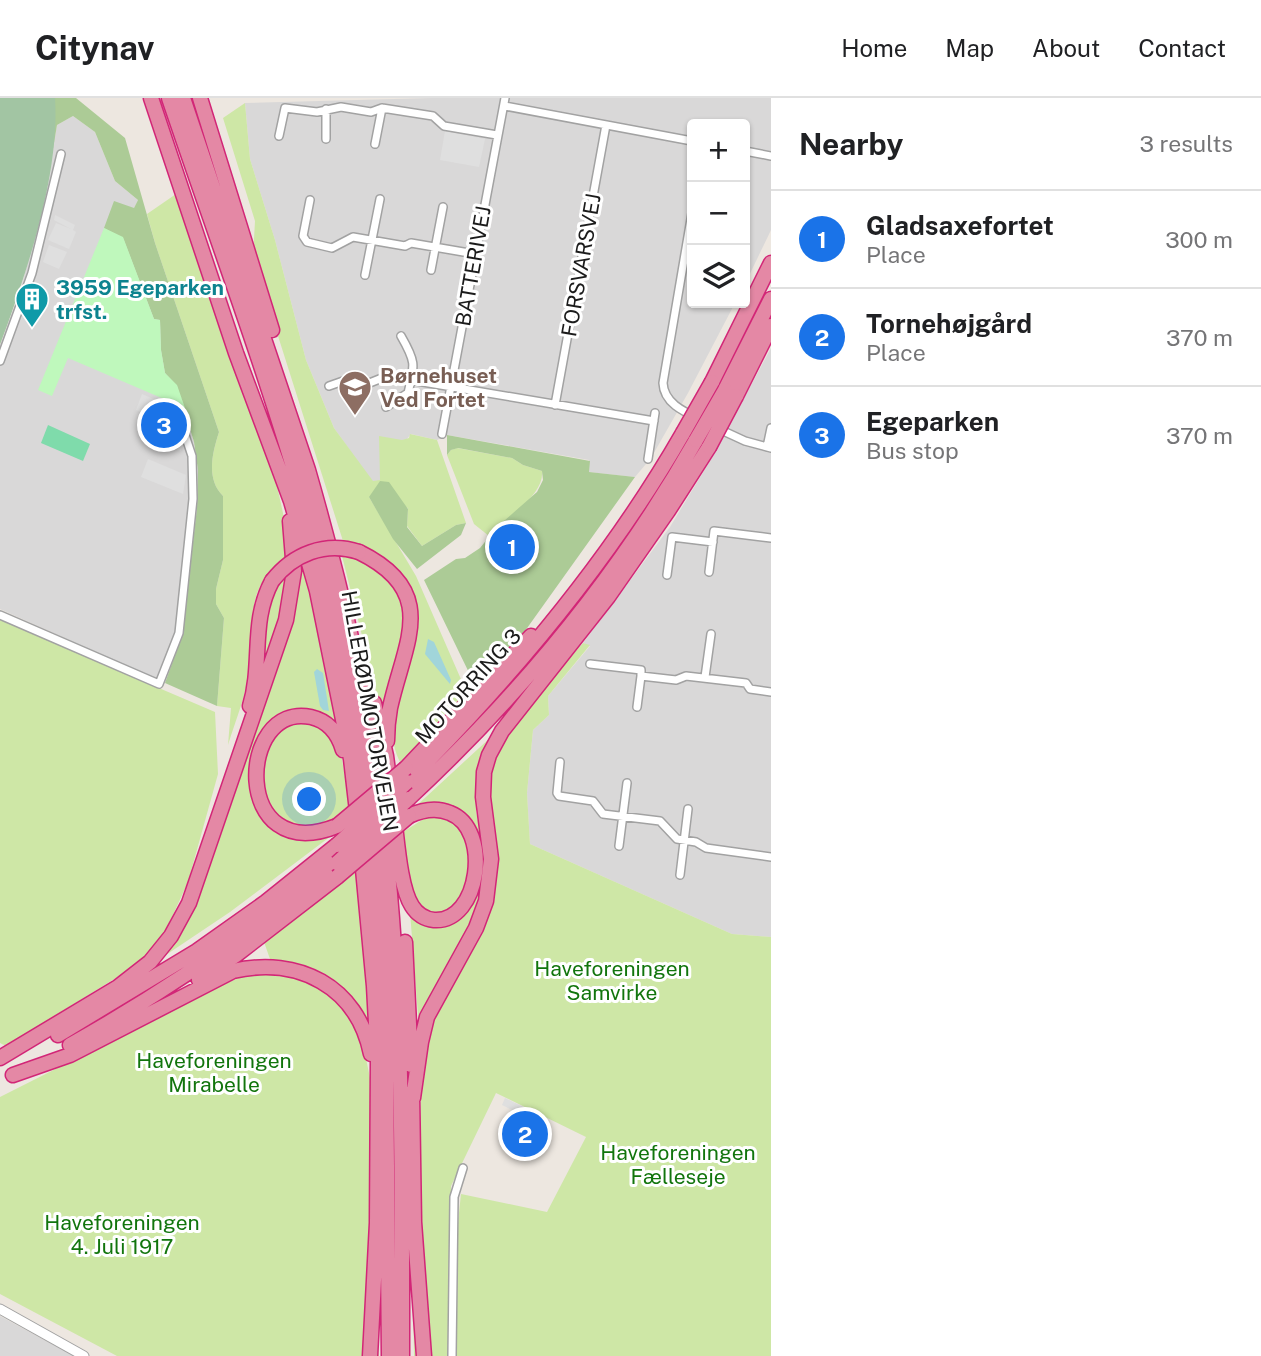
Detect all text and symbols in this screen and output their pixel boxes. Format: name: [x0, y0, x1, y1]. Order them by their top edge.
text: Citynav: [35, 29, 155, 67]
text: Home: [841, 34, 907, 62]
text: Map: [945, 34, 994, 62]
text: About: [1032, 34, 1100, 62]
text: Contact: [1138, 34, 1226, 62]
map controls: [687, 119, 750, 308]
button: +: [687, 119, 750, 182]
text: Nearby: [799, 126, 903, 162]
text: 3 results: [1139, 130, 1233, 157]
button: −: [687, 182, 750, 245]
street label: FORSVARSVEJ: [556, 191, 606, 339]
street label: BATTERIVEJ: [450, 204, 496, 328]
text: Gladsaxefortet: [866, 210, 1054, 241]
text: 1: [817, 226, 827, 253]
text: 300 m: [1165, 226, 1233, 253]
text: Place: [866, 241, 926, 268]
button: layers: [687, 245, 750, 308]
place label: 3959 Egeparken trfst.: [56, 275, 224, 324]
building icon: 3959 Egeparken trfst.: [13, 280, 51, 329]
text: Tornehøjgård: [866, 308, 1032, 339]
text: 2: [815, 324, 829, 351]
text: 370 m: [1166, 324, 1233, 351]
text: Place: [866, 339, 926, 366]
place label: Børnehuset Ved Fortet: [380, 363, 497, 412]
school or university icon: Børnehuset Ved Fortet: [336, 368, 374, 417]
pin: 3: [141, 399, 187, 451]
text: Egeparken: [866, 406, 999, 437]
text: 3: [814, 422, 830, 449]
text: 370 m: [1166, 422, 1233, 449]
text: Bus stop: [866, 437, 959, 464]
pin: 1: [489, 521, 535, 573]
street label: HILLERØDMOTORVEJEN: [336, 589, 404, 833]
street label: MOTORRING 3: [410, 623, 526, 749]
your location: [292, 782, 326, 816]
park label: Haveforeningen Samvirke: [534, 956, 690, 1005]
park label: Haveforeningen Mirabelle: [136, 1048, 292, 1097]
pin: 2: [502, 1108, 548, 1160]
park label: Haveforeningen Fælleseje: [600, 1140, 756, 1189]
park label: Haveforeningen 4. Juli 1917: [44, 1210, 200, 1259]

